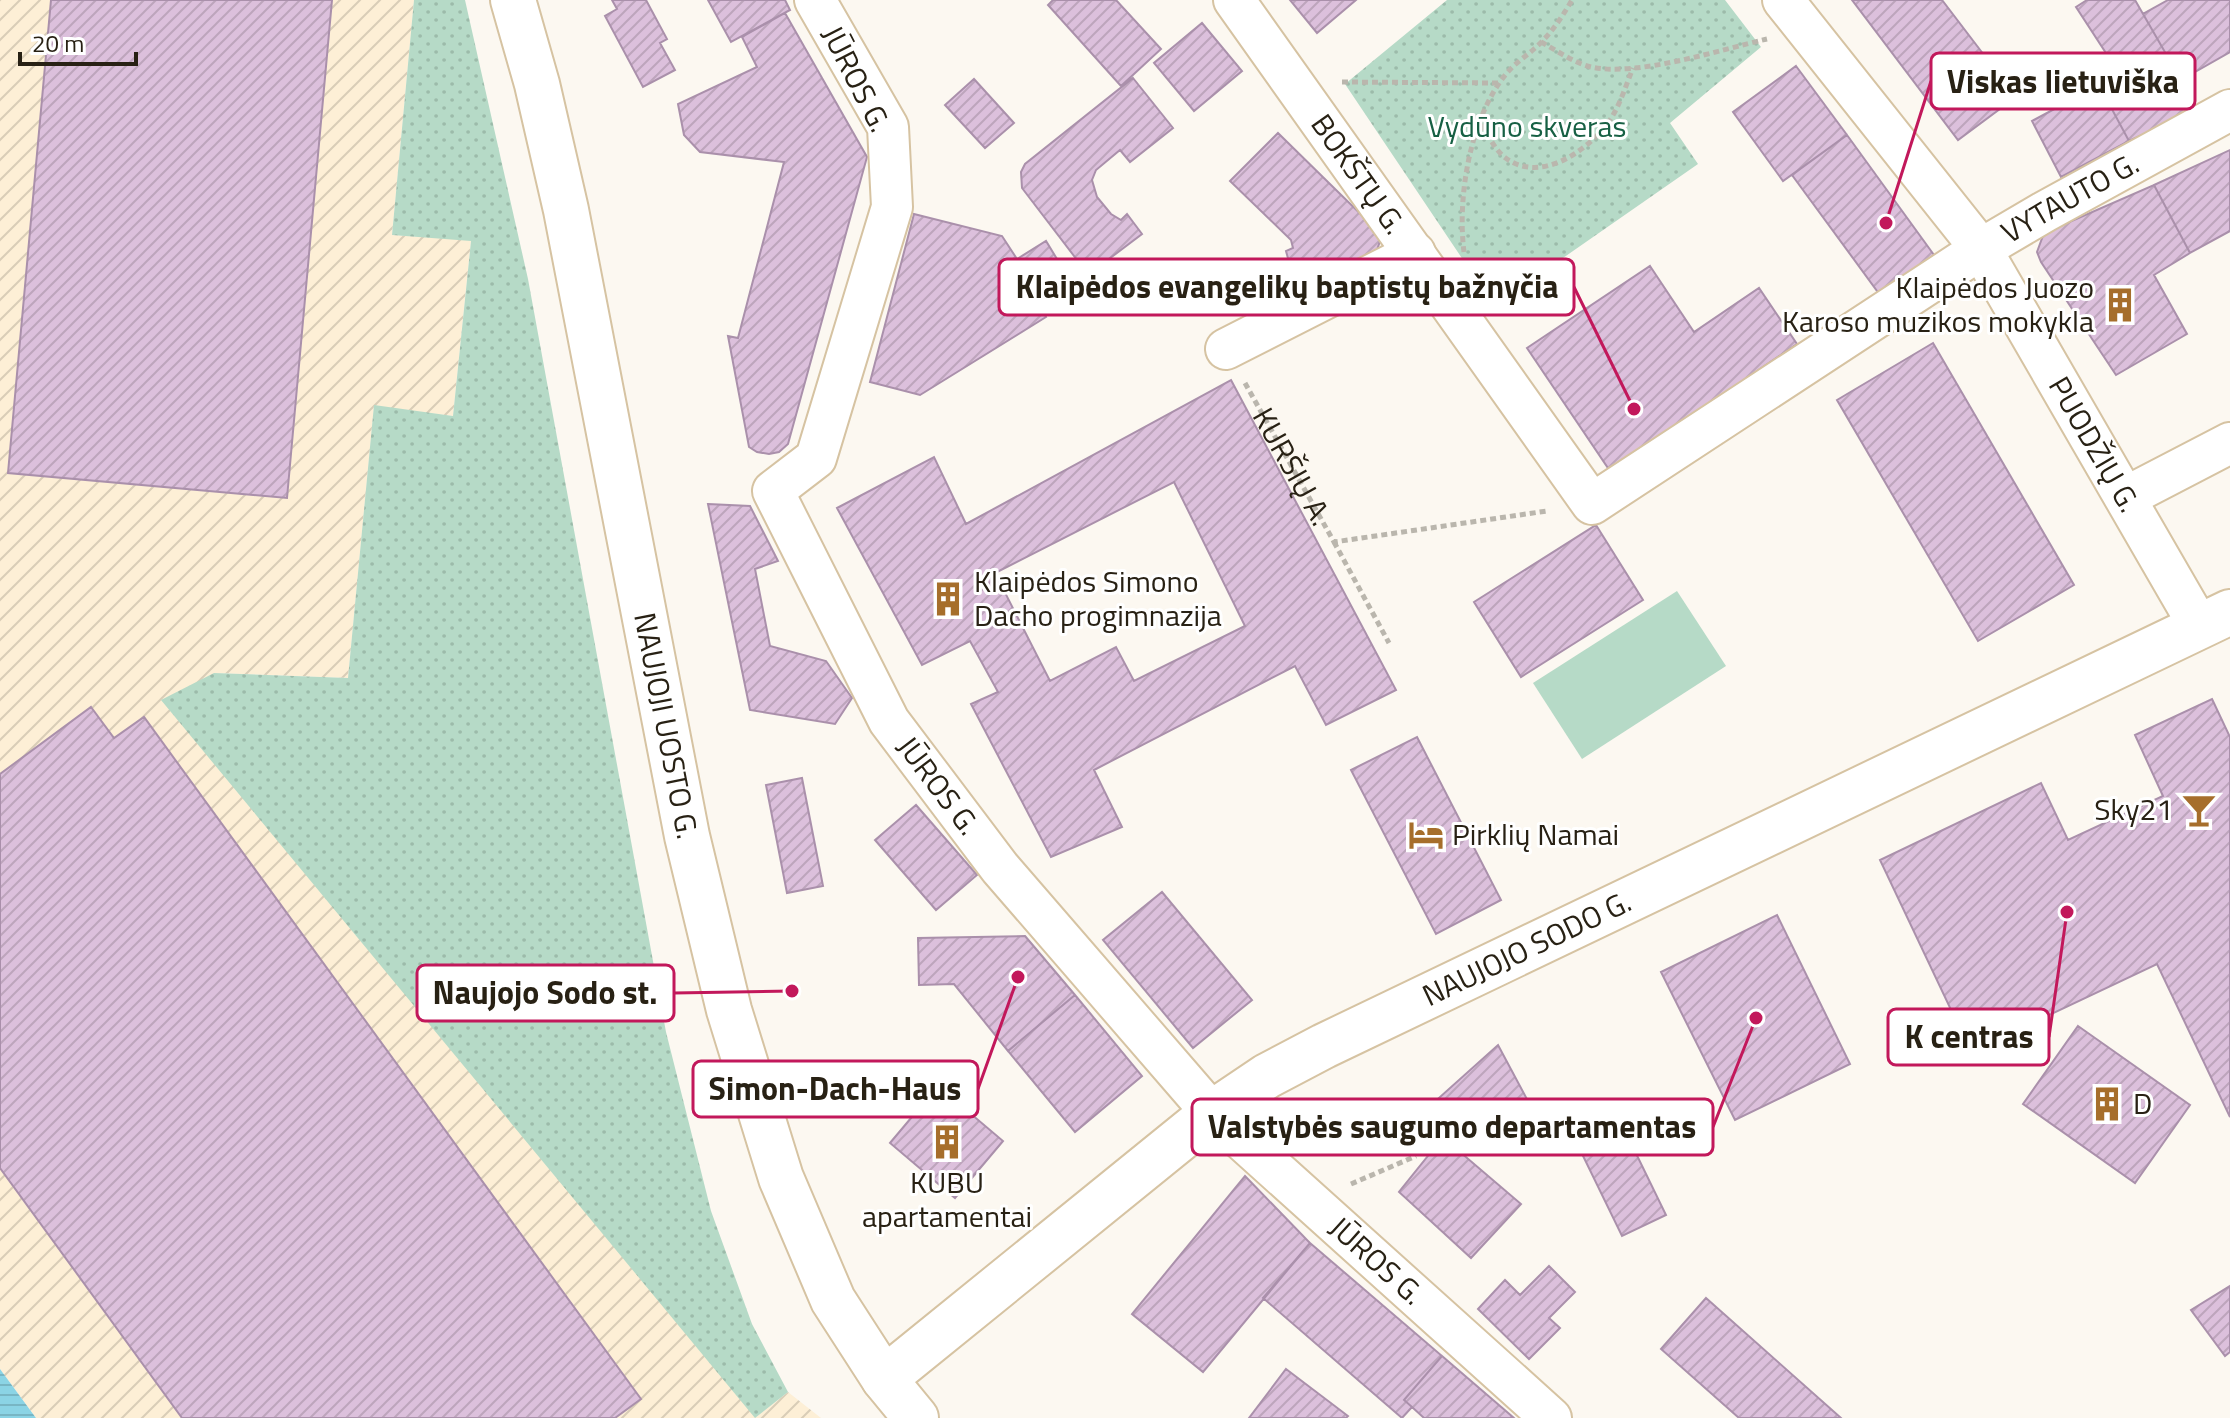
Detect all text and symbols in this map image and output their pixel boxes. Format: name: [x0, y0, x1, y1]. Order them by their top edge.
scale bar: [20, 16, 136, 66]
street label: JŪROS G.: [810, 17, 903, 140]
text: 20 m: [32, 25, 84, 61]
callout: Viskas lietuviška: [1931, 53, 2195, 109]
text: Viskas lietuviška: [1947, 57, 2179, 105]
park label: Vydūno skveras: [1428, 103, 1626, 149]
street label: BOKŠTŲ G.: [1300, 104, 1418, 244]
street label: VYTAUTO G.: [1992, 140, 2147, 254]
callout: Klaipėdos evangelikų baptistų bažnyčia: [999, 259, 1574, 315]
text: Klaipėdos evangelikų baptistų bažnyčia: [1015, 262, 1559, 310]
place label: Klaipėdos Juozo Karoso muzikos mokykla: [1782, 264, 2094, 344]
building icon: Klaipėdos Juozo Karoso muzikos mokykla: [2101, 286, 2139, 324]
street label: PUODŽIŲ G.: [2037, 367, 2153, 521]
street label: KURŠIŲ A.: [1241, 399, 1344, 534]
place label: Klaipėdos Simono Dacho progimnazija: [974, 558, 1222, 638]
building icon: Klaipėdos Simono Dacho progimnazija: [929, 580, 967, 618]
street label: NAUJOJI UOSTO G.: [622, 609, 711, 843]
street label: JŪROS G.: [886, 726, 992, 845]
place label: Sky21: [2094, 786, 2173, 832]
bar icon: Sky21: [2180, 791, 2218, 829]
place label: Pirklių Namai: [1452, 811, 1619, 857]
hotel icon: Pirklių Namai: [1407, 816, 1445, 854]
street label: NAUJOJO SODO G.: [1414, 878, 1639, 1018]
callout: Naujojo Sodo st.: [417, 965, 674, 1021]
text: Naujojo Sodo st.: [433, 968, 657, 1016]
callout: K centras: [1888, 1009, 2049, 1065]
text: K centras: [1904, 1012, 2034, 1060]
callout: Simon-Dach-Haus: [693, 1061, 978, 1117]
text: Simon-Dach-Haus: [709, 1064, 961, 1112]
place label: D: [2133, 1080, 2152, 1126]
building icon: D: [2088, 1085, 2126, 1123]
callout: Valstybės saugumo departamentas: [1192, 1099, 1713, 1155]
text: Valstybės saugumo departamentas: [1208, 1102, 1696, 1150]
building icon: KUBU apartamentai: [928, 1123, 966, 1161]
place label: KUBU apartamentai: [862, 1159, 1032, 1239]
street label: JŪROS G.: [1319, 1205, 1435, 1315]

